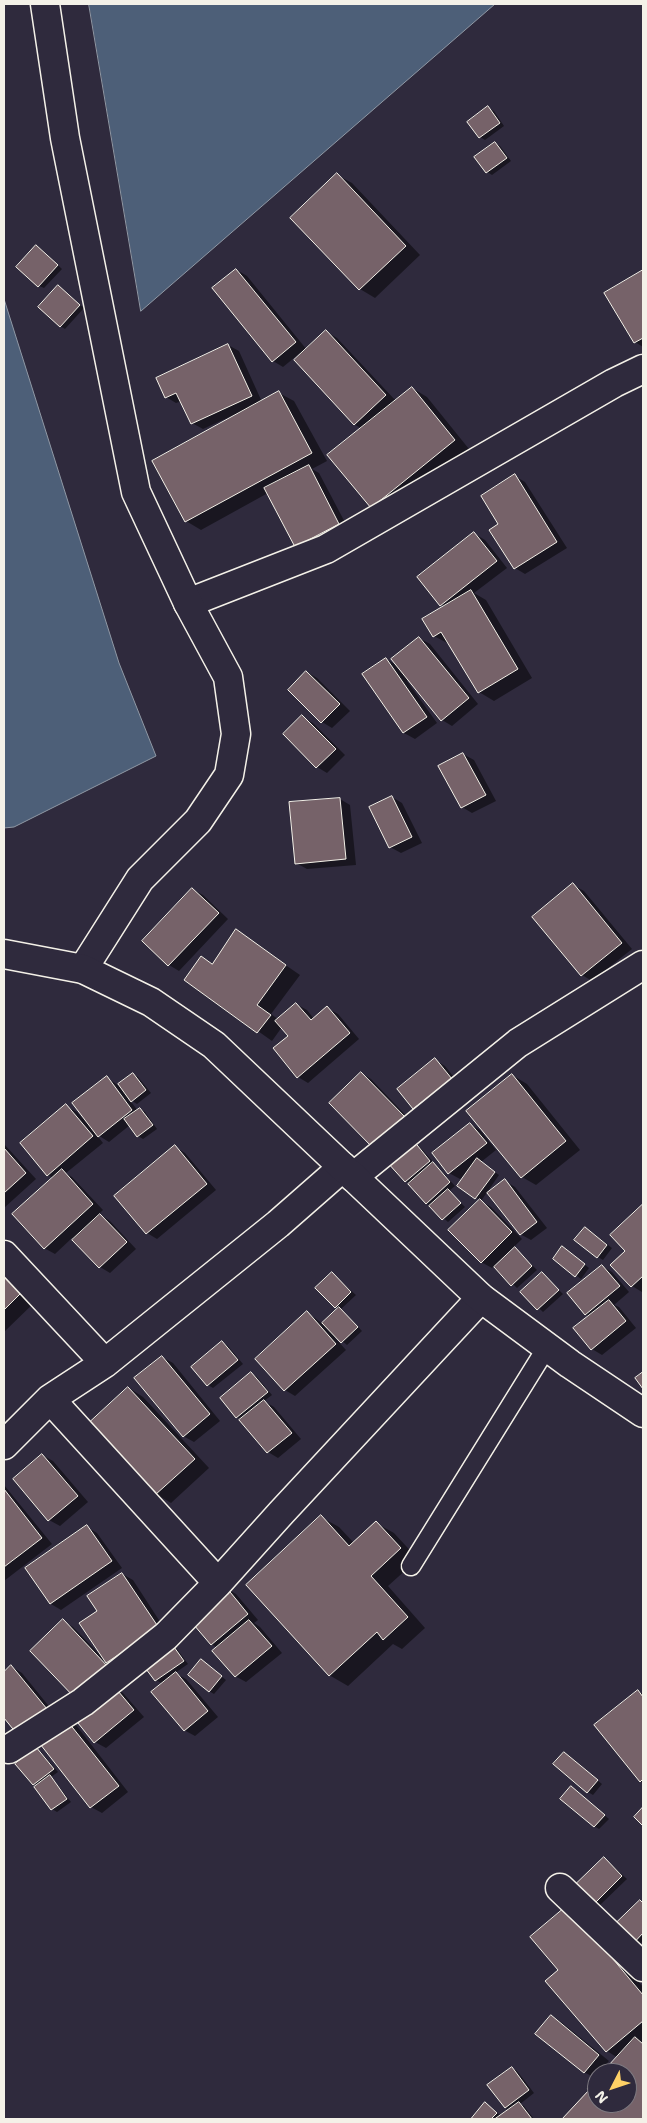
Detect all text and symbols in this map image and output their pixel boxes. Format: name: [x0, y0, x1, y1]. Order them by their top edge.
north arrow: [587, 2063, 637, 2113]
text: N: [591, 2087, 612, 2107]

